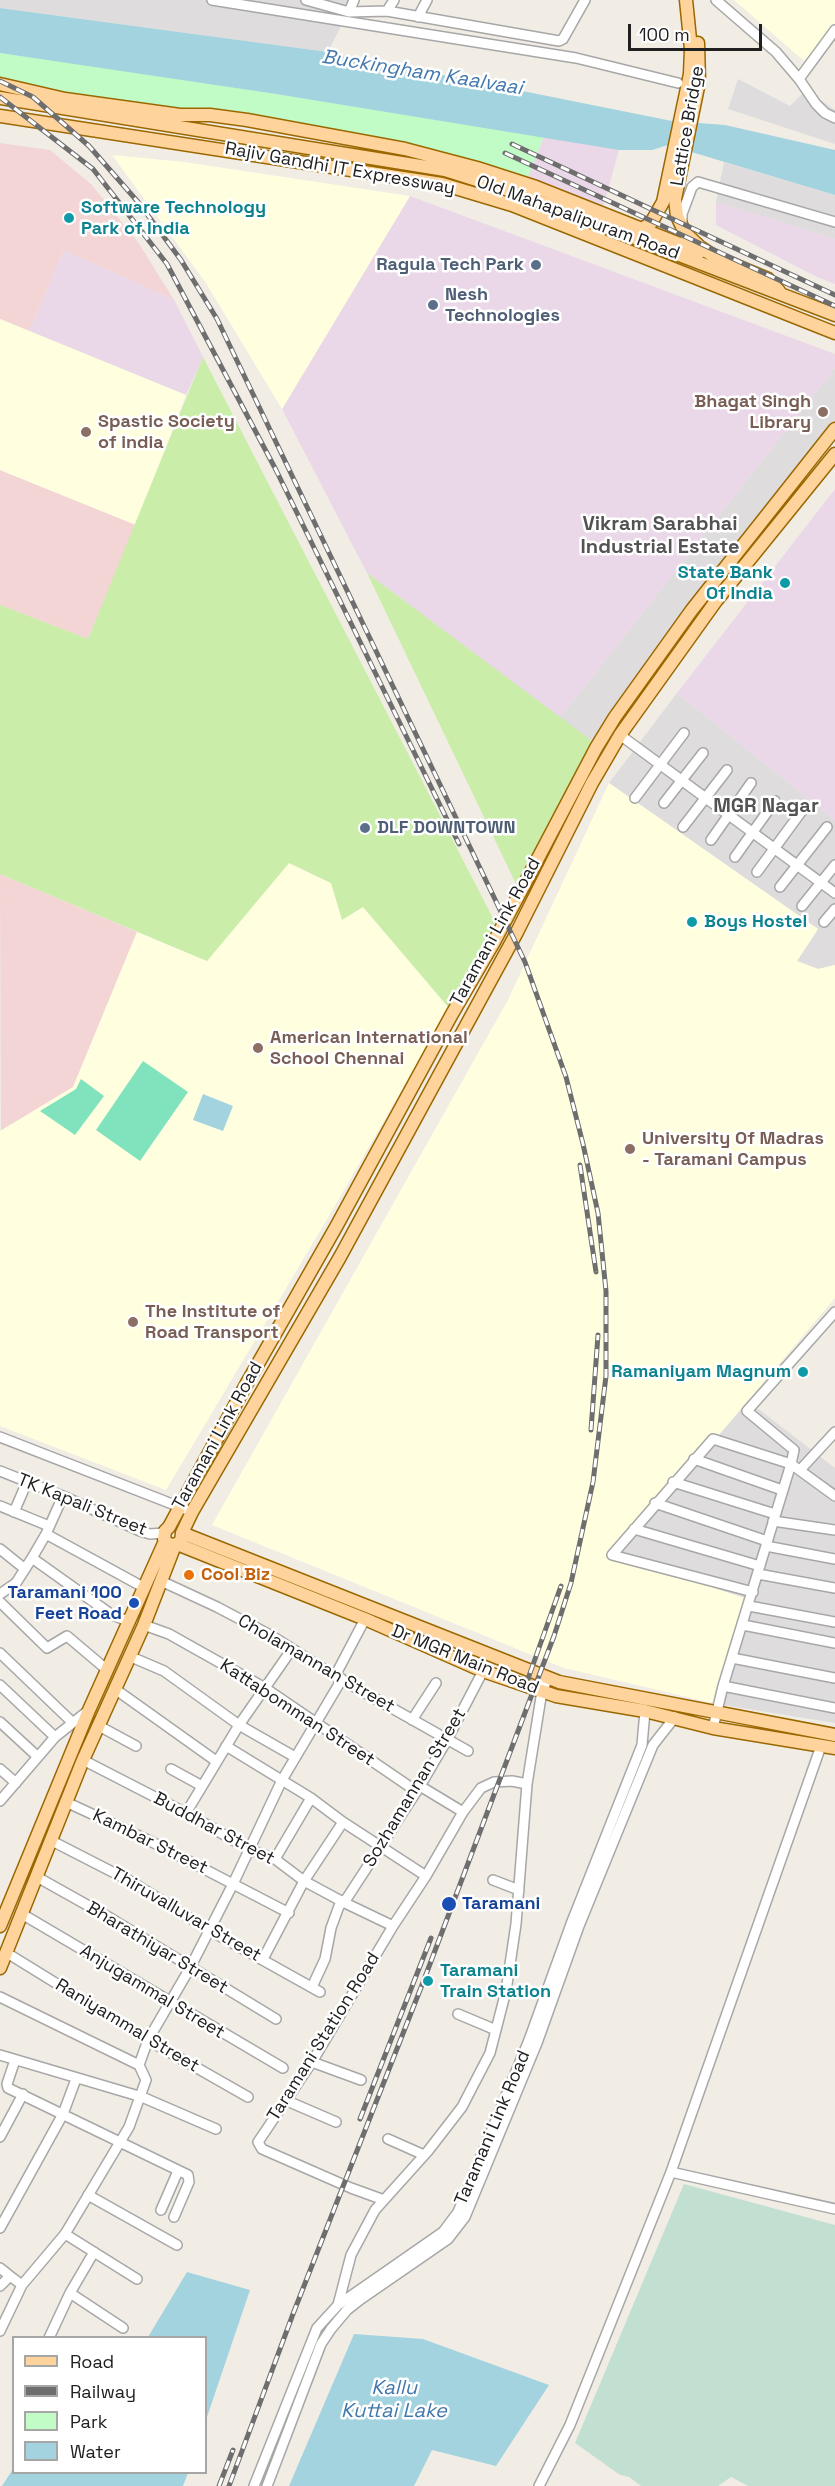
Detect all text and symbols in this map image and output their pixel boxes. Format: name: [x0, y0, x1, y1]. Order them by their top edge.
scale bar: [631, 12, 764, 50]
text: 100 m: [639, 23, 690, 46]
water label: Buckingham Kaalvaai: [320, 45, 524, 101]
street label: Lattice Bridge: [667, 64, 709, 188]
street label: Rajiv Gandhi IT Expressway: [223, 138, 457, 200]
street label: Old Mahapalipuram Road: [474, 171, 682, 265]
place label: Software Technology Park of India: [81, 197, 266, 240]
marker: Software Technology Park of India: [62, 211, 76, 225]
place label: Ragula Tech Park: [376, 254, 524, 276]
marker: Ragula Tech Park: [529, 258, 543, 272]
place label: Nesh Technologies: [445, 284, 560, 326]
marker: Nesh Technologies: [426, 298, 440, 312]
place label: Bhagat Singh Library: [694, 391, 811, 434]
marker: Bhagat Singh Library: [816, 405, 830, 419]
place label: Spastic Society of india: [98, 411, 235, 454]
marker: Spastic Society of india: [79, 425, 93, 439]
district label: Vikram Sarabhai Industrial Estate: [581, 513, 739, 560]
place label: State Bank Of India: [678, 562, 773, 604]
marker: State Bank Of India: [778, 576, 792, 590]
district label: MGR Nagar: [713, 795, 819, 819]
place label: DLF DOWNTOWN: [377, 817, 516, 839]
marker: DLF DOWNTOWN: [358, 821, 372, 835]
street label: Taramani Link Road: [446, 854, 546, 1010]
place label: Boys Hostel: [704, 911, 807, 933]
marker: Boys Hostel: [685, 915, 699, 929]
place label: American International School Chennai: [270, 1027, 468, 1070]
marker: American International School Chennai: [251, 1041, 265, 1055]
place label: University Of Madras - Taramani Campus: [642, 1128, 824, 1170]
marker: University Of Madras - Taramani Campus: [623, 1142, 637, 1156]
place label: The Institute of Road Transport: [145, 1301, 280, 1344]
marker: The Institute of Road Transport: [126, 1315, 140, 1329]
street label: Taramani Link Road: [168, 1358, 268, 1514]
place label: Ramaniyam Magnum: [611, 1361, 791, 1383]
marker: Ramaniyam Magnum: [796, 1365, 810, 1379]
street label: TK Kapali Street: [14, 1469, 150, 1541]
place label: Cool Biz: [201, 1564, 270, 1586]
marker: Cool Biz: [182, 1568, 196, 1582]
place label: Taramani 100 Feet Road: [8, 1582, 122, 1624]
marker: Taramani 100 Feet Road: [127, 1596, 141, 1610]
street label: Cholamannan Street: [234, 1610, 398, 1718]
street label: Dr MGR Main Road: [388, 1621, 542, 1699]
street label: Kattabomman Street: [215, 1655, 379, 1771]
street label: Sozhamannan Street: [359, 1705, 471, 1871]
street label: Buddhar Street: [150, 1788, 278, 1870]
street label: Kambar Street: [89, 1805, 211, 1879]
street label: Thiruvalluvar Street: [107, 1863, 265, 1967]
place label: Taramani: [462, 1893, 540, 1915]
marker: Taramani: [440, 1895, 458, 1913]
street label: Bharathiyar Street: [82, 1897, 232, 1999]
street label: Anjugammal Street: [76, 1940, 228, 2044]
street label: Taramani Station Road: [263, 1949, 385, 2125]
place label: Taramani Train Station: [440, 1960, 551, 2002]
marker: Taramani Train Station: [421, 1974, 435, 1988]
street label: Raniyammal Street: [51, 1975, 203, 2077]
street label: Taramani Link Road: [451, 2047, 535, 2209]
legend: [12, 2336, 207, 2474]
text: Road: [70, 2350, 114, 2373]
water label: Kallu Kuttai Lake: [341, 2377, 447, 2424]
text: Railway: [70, 2380, 136, 2403]
text: Park: [70, 2410, 107, 2433]
text: Water: [70, 2440, 121, 2463]

